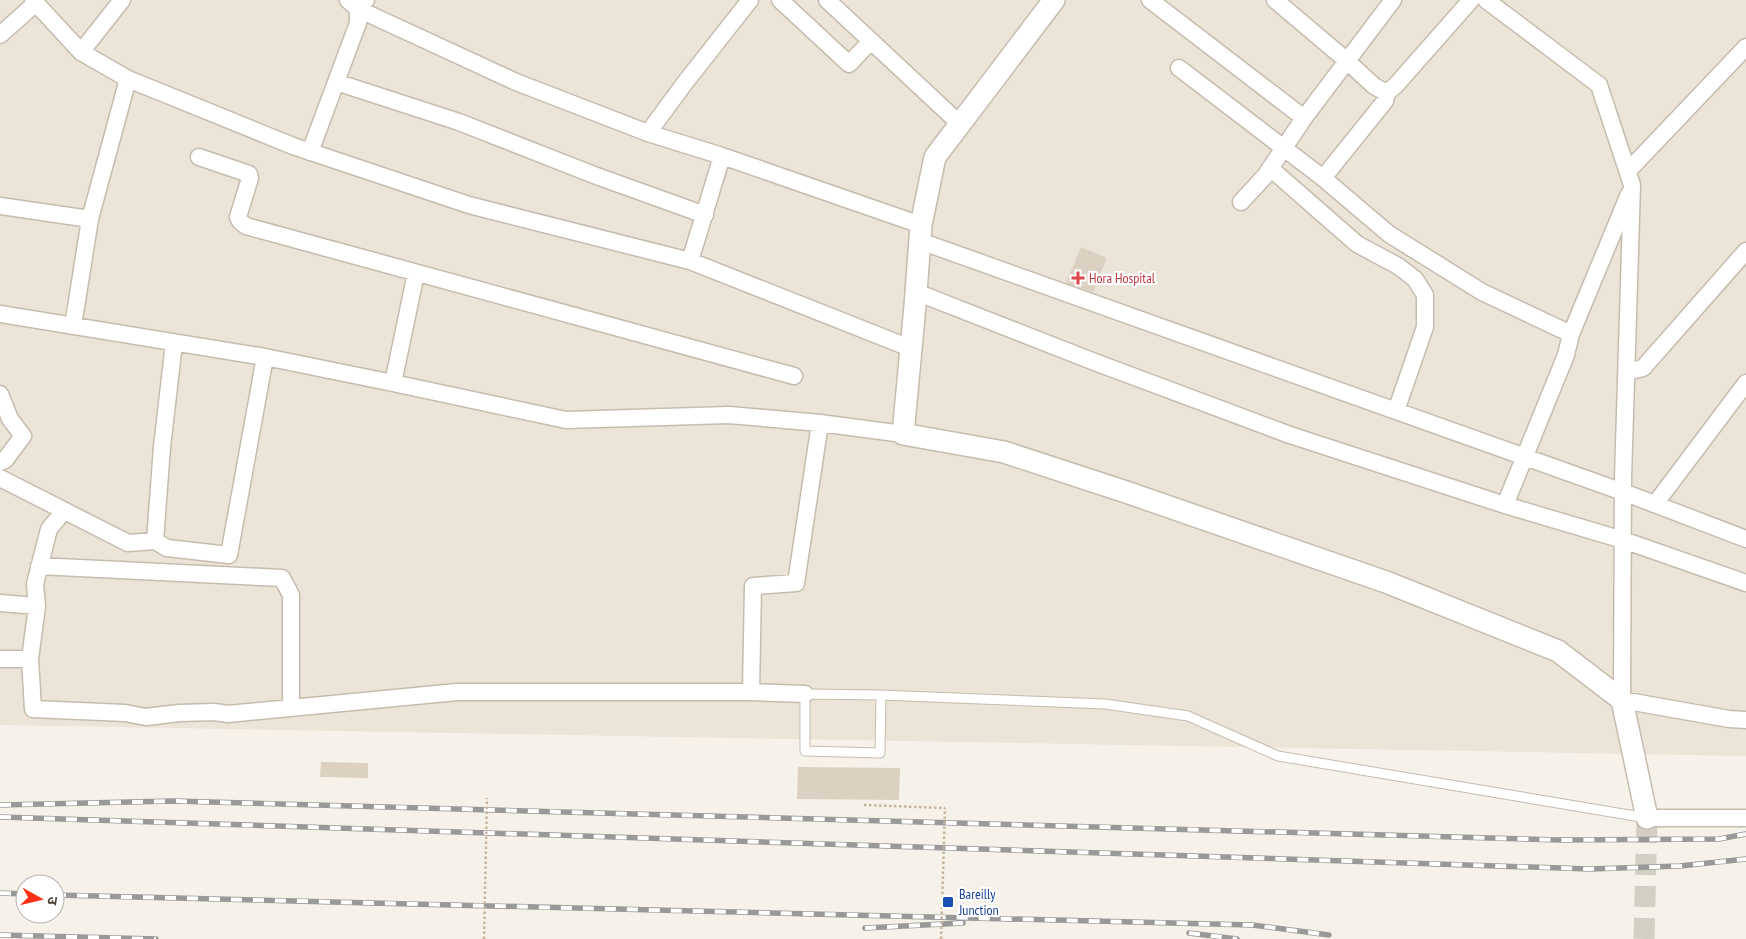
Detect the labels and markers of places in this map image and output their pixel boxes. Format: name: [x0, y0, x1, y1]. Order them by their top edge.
place label: Hora Hospital: [1089, 269, 1156, 287]
marker: Hora Hospital: [1071, 271, 1085, 285]
place label: Bareilly Junction: [958, 885, 999, 919]
marker: Bareilly Junction: [941, 895, 955, 909]

